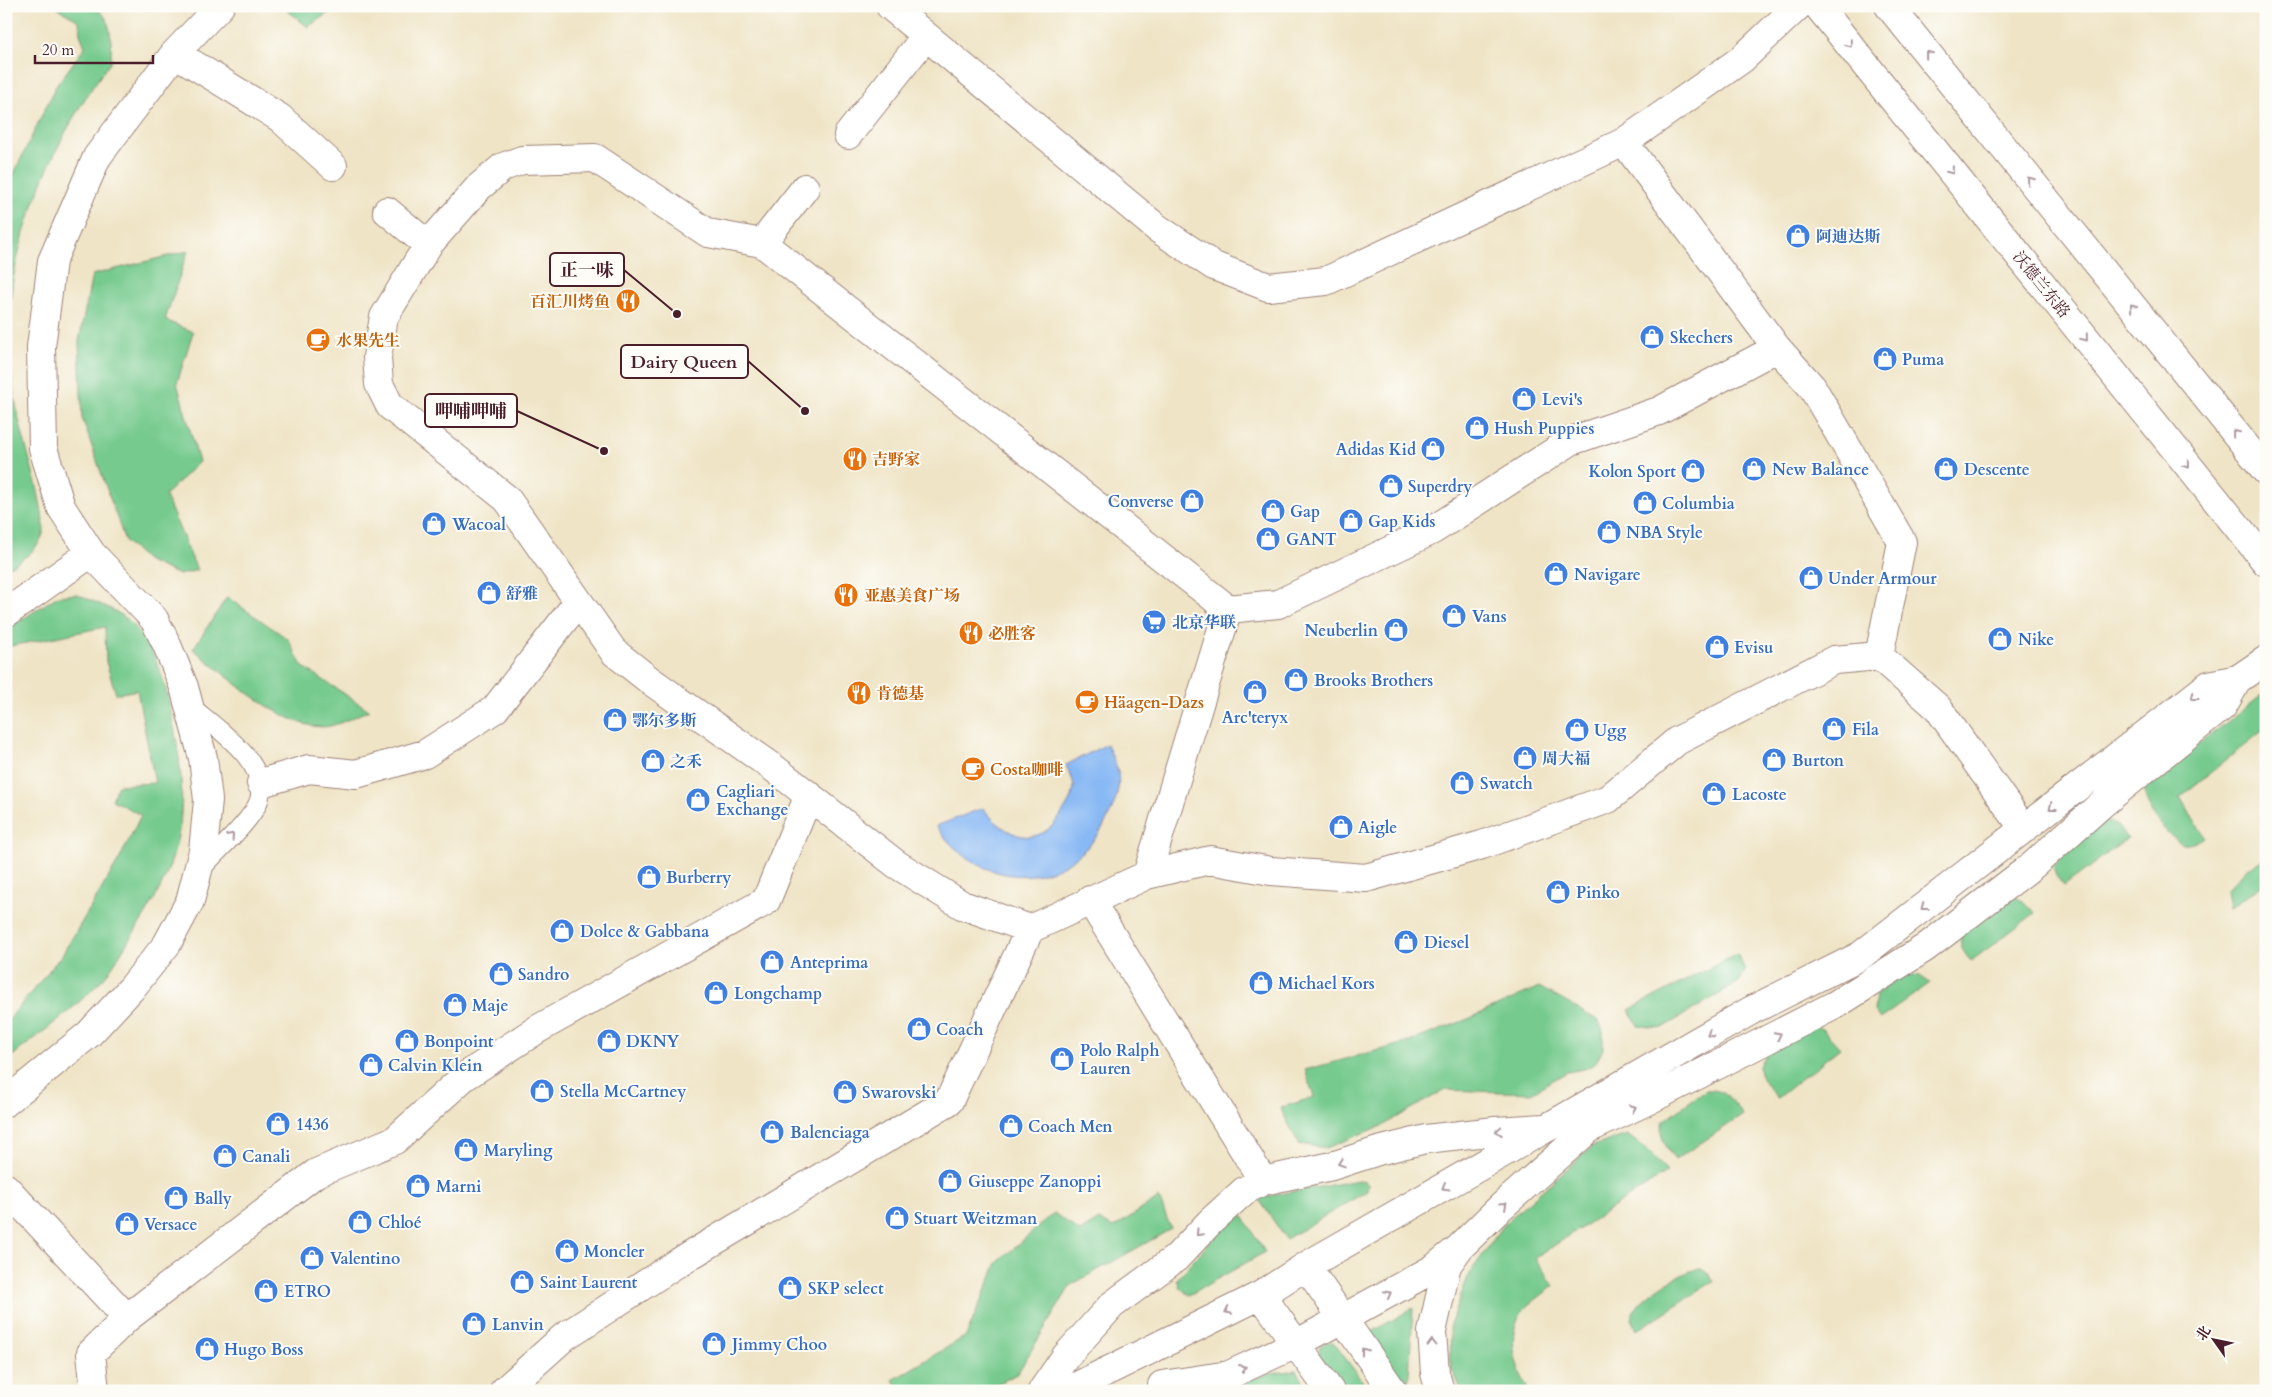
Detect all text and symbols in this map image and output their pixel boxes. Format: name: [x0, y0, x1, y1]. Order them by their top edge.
scale bar: [35, 32, 152, 64]
one-way arrow: [1843, 39, 1852, 48]
text: 20 m: [42, 40, 74, 60]
one-way arrow: [1925, 51, 1933, 60]
one-way arrow: [1945, 165, 1953, 174]
one-way arrow: [2027, 177, 2036, 186]
shop icon: 阿迪达斯: [1785, 223, 1811, 249]
place label: 阿迪达斯: [1816, 226, 1881, 248]
street label: 沃德兰东路: [2007, 247, 2075, 323]
callout: 正一味: [550, 253, 624, 286]
text: 正一味: [560, 258, 614, 283]
restaurant icon: 百汇川烤鱼: [615, 288, 641, 314]
place label: 百汇川烤鱼: [530, 291, 610, 313]
one-way arrow: [2129, 303, 2138, 312]
shop icon: Skechers: [1639, 324, 1665, 350]
cafe icon: 水果先生: [305, 327, 331, 353]
place label: Skechers: [1670, 327, 1733, 349]
place label: 水果先生: [336, 330, 400, 352]
one-way arrow: [2080, 333, 2089, 342]
callout: Dairy Queen: [621, 345, 748, 378]
shop icon: Puma: [1872, 346, 1898, 372]
place label: Puma: [1902, 349, 1944, 371]
text: Dairy Queen: [631, 350, 738, 375]
shop icon: Levi's: [1511, 386, 1537, 412]
place label: Levi's: [1542, 389, 1583, 411]
callout: 呷哺呷哺: [425, 394, 517, 427]
text: 呷哺呷哺: [435, 399, 507, 424]
shop icon: Hush Puppies: [1464, 415, 1490, 441]
place label: Hush Puppies: [1494, 418, 1594, 440]
one-way arrow: [2233, 430, 2241, 439]
shop icon: Adidas Kid: [1420, 436, 1446, 462]
place label: Adidas Kid: [1336, 439, 1416, 461]
restaurant icon: 吉野家: [842, 446, 868, 472]
place label: 吉野家: [872, 449, 920, 471]
shop icon: New Balance: [1741, 456, 1767, 482]
shop icon: Descente: [1933, 456, 1959, 482]
shop icon: Kolon Sport: [1680, 458, 1706, 484]
place label: New Balance: [1772, 459, 1869, 481]
place label: Descente: [1964, 459, 2030, 481]
one-way arrow: [2182, 459, 2190, 468]
place label: Kolon Sport: [1589, 461, 1676, 483]
shop icon: Superdry: [1378, 473, 1404, 499]
place label: Superdry: [1408, 476, 1472, 498]
shop icon: Converse: [1179, 488, 1205, 514]
shop icon: Columbia: [1632, 490, 1658, 516]
place label: Converse: [1108, 491, 1174, 513]
place label: Columbia: [1662, 493, 1735, 515]
shop icon: Gap: [1260, 498, 1286, 524]
place label: Gap: [1290, 501, 1320, 523]
shop icon: Gap Kids: [1338, 508, 1364, 534]
shop icon: Wacoal: [421, 511, 447, 537]
place label: Gap Kids: [1368, 511, 1436, 533]
place label: Wacoal: [451, 514, 506, 536]
shop icon: NBA Style: [1596, 519, 1622, 545]
place label: NBA Style: [1626, 522, 1703, 544]
shop icon: GANT: [1255, 526, 1281, 552]
place label: GANT: [1286, 529, 1337, 551]
shop icon: Navigare: [1543, 561, 1569, 587]
place label: Navigare: [1574, 564, 1641, 586]
shop icon: Under Armour: [1798, 565, 1824, 591]
place label: Under Armour: [1828, 568, 1937, 590]
shop icon: 舒雅: [476, 580, 502, 606]
restaurant icon: 亚惠美食广场: [833, 582, 859, 608]
place label: 舒雅: [506, 583, 538, 605]
place label: 亚惠美食广场: [864, 585, 960, 607]
shop icon: Vans: [1441, 603, 1467, 629]
place label: Vans: [1472, 606, 1507, 628]
supermarket icon: 北京华联: [1141, 609, 1167, 635]
place label: 北京华联: [1172, 612, 1236, 634]
shop icon: Neuberlin: [1383, 617, 1409, 643]
restaurant icon: 必胜客: [958, 620, 984, 646]
place label: Neuberlin: [1304, 620, 1379, 642]
place label: 必胜客: [988, 623, 1036, 645]
shop icon: Nike: [1987, 626, 2013, 652]
place label: Nike: [2018, 629, 2054, 651]
shop icon: Evisu: [1704, 634, 1730, 660]
place label: Evisu: [1734, 637, 1773, 659]
shop icon: Brooks Brothers: [1283, 667, 1309, 693]
place label: Brooks Brothers: [1314, 670, 1433, 692]
shop icon: Arc'teryx: [1242, 679, 1268, 705]
restaurant icon: 肯德基: [846, 680, 872, 706]
place label: 肯德基: [876, 683, 924, 705]
cafe icon: Häagen-Dazs: [1074, 689, 1100, 715]
one-way arrow: [2191, 691, 2200, 699]
place label: Häagen-Dazs: [1104, 692, 1204, 714]
shop icon: 鄂尔多斯: [602, 707, 628, 733]
place label: Arc'teryx: [1222, 707, 1289, 729]
place label: 鄂尔多斯: [632, 710, 697, 732]
shop icon: Fila: [1821, 716, 1847, 742]
shop icon: Ugg: [1564, 717, 1590, 743]
place label: Fila: [1852, 719, 1879, 741]
place label: Ugg: [1594, 720, 1627, 742]
shop icon: 周大福: [1512, 745, 1538, 771]
shop icon: Burton: [1761, 747, 1787, 773]
shop icon: 之禾: [640, 748, 666, 774]
place label: 周大福: [1542, 748, 1590, 770]
place label: Burton: [1792, 750, 1845, 772]
place label: 之禾: [670, 751, 702, 773]
cafe icon: Costa咖啡: [960, 756, 986, 782]
place label: Costa咖啡: [990, 759, 1063, 781]
shop icon: Swatch: [1449, 770, 1475, 796]
place label: Swatch: [1480, 773, 1533, 795]
place label: Cagliari Exchange: [716, 781, 788, 821]
shop icon: Lacoste: [1701, 781, 1727, 807]
place label: Lacoste: [1732, 784, 1787, 806]
shop icon: Cagliari Exchange: [685, 787, 711, 813]
one-way arrow: [2048, 801, 2058, 810]
shop icon: Aigle: [1328, 814, 1354, 840]
place label: Aigle: [1358, 817, 1397, 839]
one-way arrow: [225, 832, 234, 841]
shop icon: Burberry: [636, 864, 662, 890]
place label: Burberry: [666, 867, 731, 889]
shop icon: Pinko: [1545, 879, 1571, 905]
place label: Pinko: [1576, 882, 1620, 904]
one-way arrow: [1921, 901, 1930, 909]
shop icon: Dolce & Gabbana: [549, 918, 575, 944]
place label: Dolce & Gabbana: [580, 921, 709, 943]
shop icon: Diesel: [1393, 929, 1419, 955]
place label: Diesel: [1424, 932, 1470, 954]
shop icon: Anteprima: [759, 949, 785, 975]
place label: Anteprima: [790, 952, 868, 974]
shop icon: Sandro: [488, 961, 514, 987]
place label: Sandro: [518, 964, 569, 986]
shop icon: Michael Kors: [1248, 970, 1274, 996]
place label: Michael Kors: [1278, 973, 1375, 995]
shop icon: Longchamp: [703, 980, 729, 1006]
place label: Longchamp: [734, 983, 822, 1005]
shop icon: Maje: [442, 992, 468, 1018]
place label: Maje: [472, 995, 509, 1017]
shop icon: Coach: [906, 1016, 932, 1042]
place label: Coach: [936, 1019, 983, 1041]
shop icon: Bonpoint: [394, 1028, 420, 1054]
shop icon: DKNY: [596, 1028, 622, 1054]
one-way arrow: [1706, 1028, 1715, 1038]
place label: Bonpoint: [424, 1031, 494, 1053]
place label: DKNY: [626, 1031, 680, 1053]
one-way arrow: [1772, 1031, 1781, 1041]
place label: Polo Ralph Lauren: [1080, 1040, 1159, 1080]
shop icon: Polo Ralph Lauren: [1049, 1046, 1075, 1072]
shop icon: Calvin Klein: [358, 1052, 384, 1078]
place label: Calvin Klein: [388, 1055, 483, 1077]
shop icon: Stella McCartney: [529, 1078, 555, 1104]
shop icon: Swarovski: [832, 1079, 858, 1105]
place label: Stella McCartney: [560, 1081, 686, 1103]
place label: Swarovski: [862, 1082, 936, 1104]
one-way arrow: [1628, 1104, 1637, 1114]
shop icon: 1436: [265, 1111, 291, 1137]
shop icon: Coach Men: [998, 1113, 1024, 1139]
place label: 1436: [296, 1114, 329, 1136]
place label: Coach Men: [1028, 1116, 1113, 1138]
shop icon: Balenciaga: [759, 1119, 785, 1145]
place label: Balenciaga: [790, 1122, 870, 1144]
one-way arrow: [1495, 1125, 1503, 1136]
shop icon: Maryling: [453, 1137, 479, 1163]
place label: Maryling: [484, 1140, 553, 1162]
shop icon: Canali: [212, 1143, 238, 1169]
place label: Canali: [242, 1146, 290, 1168]
one-way arrow: [1337, 1157, 1345, 1167]
shop icon: Giuseppe Zanoppi: [937, 1168, 963, 1194]
place label: Giuseppe Zanoppi: [968, 1171, 1101, 1193]
shop icon: Marni: [405, 1173, 431, 1199]
place label: Marni: [436, 1176, 481, 1198]
one-way arrow: [1441, 1181, 1450, 1191]
shop icon: Bally: [163, 1185, 189, 1211]
place label: Bally: [194, 1188, 232, 1210]
one-way arrow: [1498, 1202, 1507, 1211]
shop icon: Stuart Weitzman: [884, 1205, 910, 1231]
place label: Stuart Weitzman: [914, 1208, 1038, 1230]
shop icon: Chloé: [347, 1209, 373, 1235]
shop icon: Versace: [114, 1211, 140, 1237]
place label: Chloé: [378, 1212, 422, 1234]
place label: Versace: [144, 1214, 198, 1236]
one-way arrow: [1196, 1228, 1205, 1237]
shop icon: Moncler: [554, 1238, 580, 1264]
place label: Moncler: [584, 1241, 645, 1263]
shop icon: Valentino: [299, 1245, 325, 1271]
place label: Valentino: [330, 1248, 400, 1270]
shop icon: Saint Laurent: [509, 1269, 535, 1295]
place label: Saint Laurent: [540, 1272, 637, 1294]
shop icon: SKP select: [777, 1275, 803, 1301]
shop icon: ETRO: [253, 1278, 279, 1304]
place label: SKP select: [808, 1278, 884, 1300]
place label: ETRO: [284, 1281, 331, 1303]
one-way arrow: [1382, 1290, 1391, 1300]
one-way arrow: [1224, 1305, 1233, 1315]
shop icon: Lanvin: [461, 1311, 487, 1337]
place label: Lanvin: [492, 1314, 545, 1336]
north arrow: [2190, 1314, 2240, 1364]
text: 北: [2192, 1322, 2215, 1344]
shop icon: Jimmy Choo: [701, 1331, 727, 1357]
place label: Jimmy Choo: [730, 1334, 827, 1356]
shop icon: Hugo Boss: [194, 1336, 220, 1362]
place label: Hugo Boss: [224, 1339, 304, 1361]
one-way arrow: [1427, 1339, 1438, 1347]
one-way arrow: [1361, 1347, 1370, 1357]
one-way arrow: [1238, 1364, 1247, 1374]

